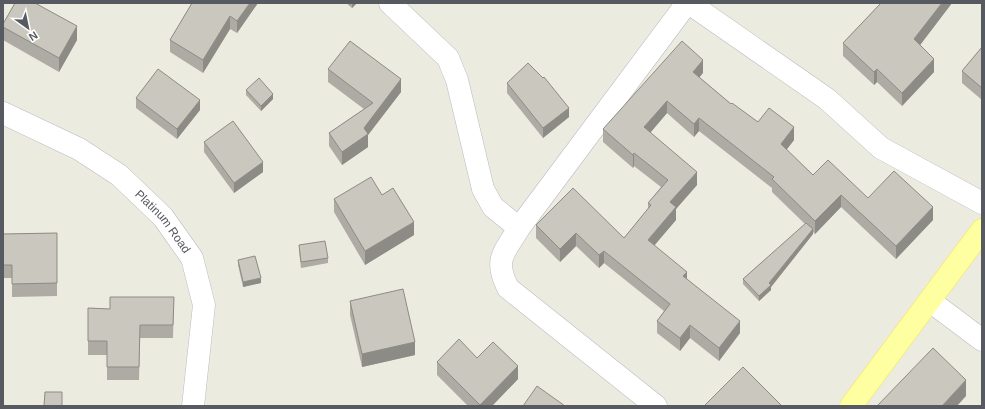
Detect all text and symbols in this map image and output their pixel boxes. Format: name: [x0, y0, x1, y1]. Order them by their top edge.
north arrow: [8, 8, 48, 48]
text: N: [27, 29, 40, 44]
street label: Platinum Road: [132, 187, 193, 256]

